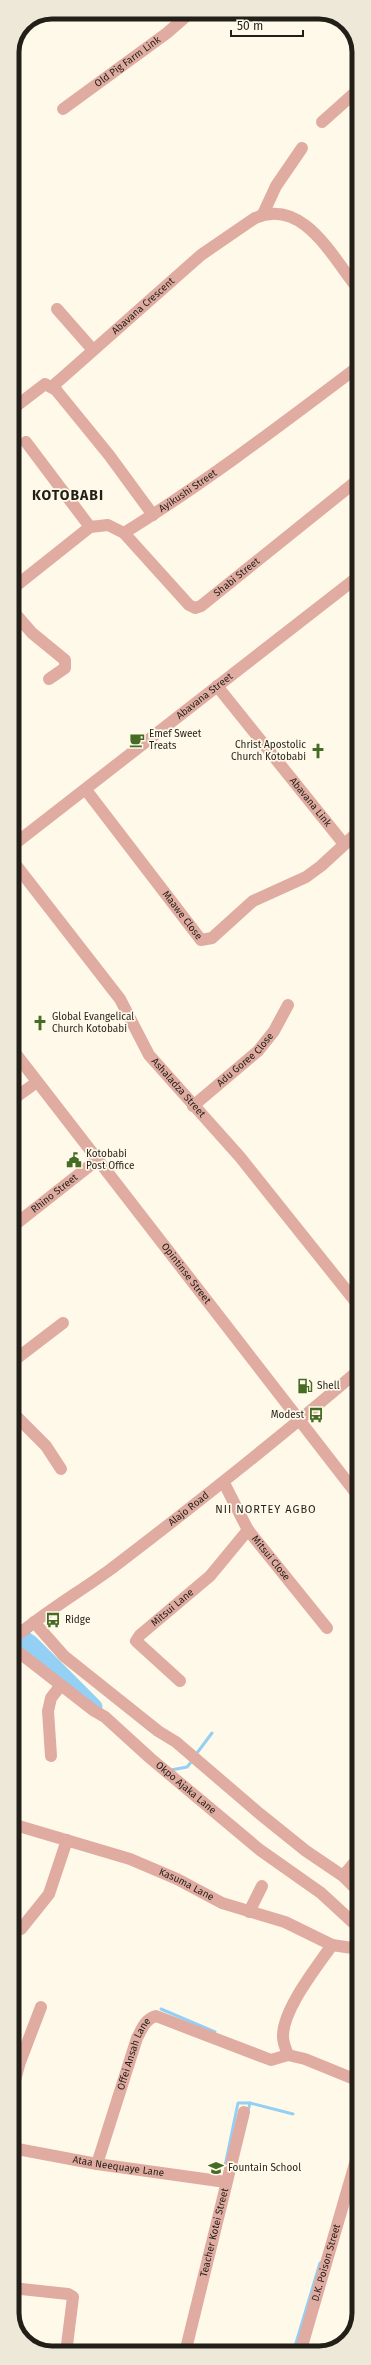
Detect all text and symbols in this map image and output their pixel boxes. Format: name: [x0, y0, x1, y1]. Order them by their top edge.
scale bar: [231, 12, 303, 38]
text: 50 m: [237, 19, 263, 33]
street label: Old Pig Farm Link: [92, 33, 164, 90]
street label: Abavana Crescent: [109, 275, 177, 337]
street label: Ayikushi Street: [157, 467, 219, 515]
district label: KOTOBABI: [32, 487, 104, 504]
street label: Shabi Street: [211, 555, 262, 599]
street label: Abavana Street: [174, 670, 235, 722]
place label: Emef Sweet Treats: [149, 728, 202, 752]
cafe icon: Emef Sweet Treats: [128, 731, 146, 749]
place label: Christ Apostolic Church Kotobabi: [231, 739, 306, 763]
church icon: Christ Apostolic Church Kotobabi: [309, 742, 327, 760]
street label: Abavana Link: [287, 775, 334, 830]
street label: Maawe Close: [160, 889, 205, 942]
place label: Global Evangelical Church Kotobabi: [52, 1011, 134, 1035]
church icon: Global Evangelical Church Kotobabi: [31, 1014, 49, 1032]
street label: Adu Goree Close: [214, 1030, 276, 1089]
street label: Ashaladza Street: [149, 1056, 208, 1120]
place label: Kotobabi Post Office: [86, 1148, 134, 1172]
public building icon: Kotobabi Post Office: [65, 1151, 83, 1169]
street label: Rhino Street: [29, 1171, 81, 1216]
street label: Opintinse Street: [159, 1241, 213, 1307]
fuel station icon: Shell: [296, 1377, 314, 1395]
place label: Shell: [317, 1380, 340, 1392]
bus stop icon: Modest: [307, 1406, 325, 1424]
place label: Modest: [271, 1409, 304, 1421]
street label: Alajo Road: [166, 1489, 211, 1529]
district label: NII NORTEY AGBO: [215, 1503, 317, 1516]
street label: Mitsui Close: [249, 1533, 293, 1583]
street label: Mitsui Lane: [149, 1586, 196, 1629]
bus stop icon: Ridge: [44, 1611, 62, 1629]
place label: Ridge: [65, 1614, 90, 1626]
street label: Okpo Ajaka Lane: [153, 1759, 218, 1817]
street label: Kasuma Lane: [157, 1866, 216, 1904]
street label: Offei Ansah Lane: [115, 2015, 153, 2092]
street label: Ataa Neequaye Lane: [72, 2154, 165, 2179]
school or university icon: Fountain School: [207, 2159, 225, 2177]
place label: Fountain School: [228, 2162, 301, 2174]
street label: Teacher Kotei Street: [198, 2186, 231, 2278]
street label: D.K. Poison Street: [309, 2222, 343, 2303]

